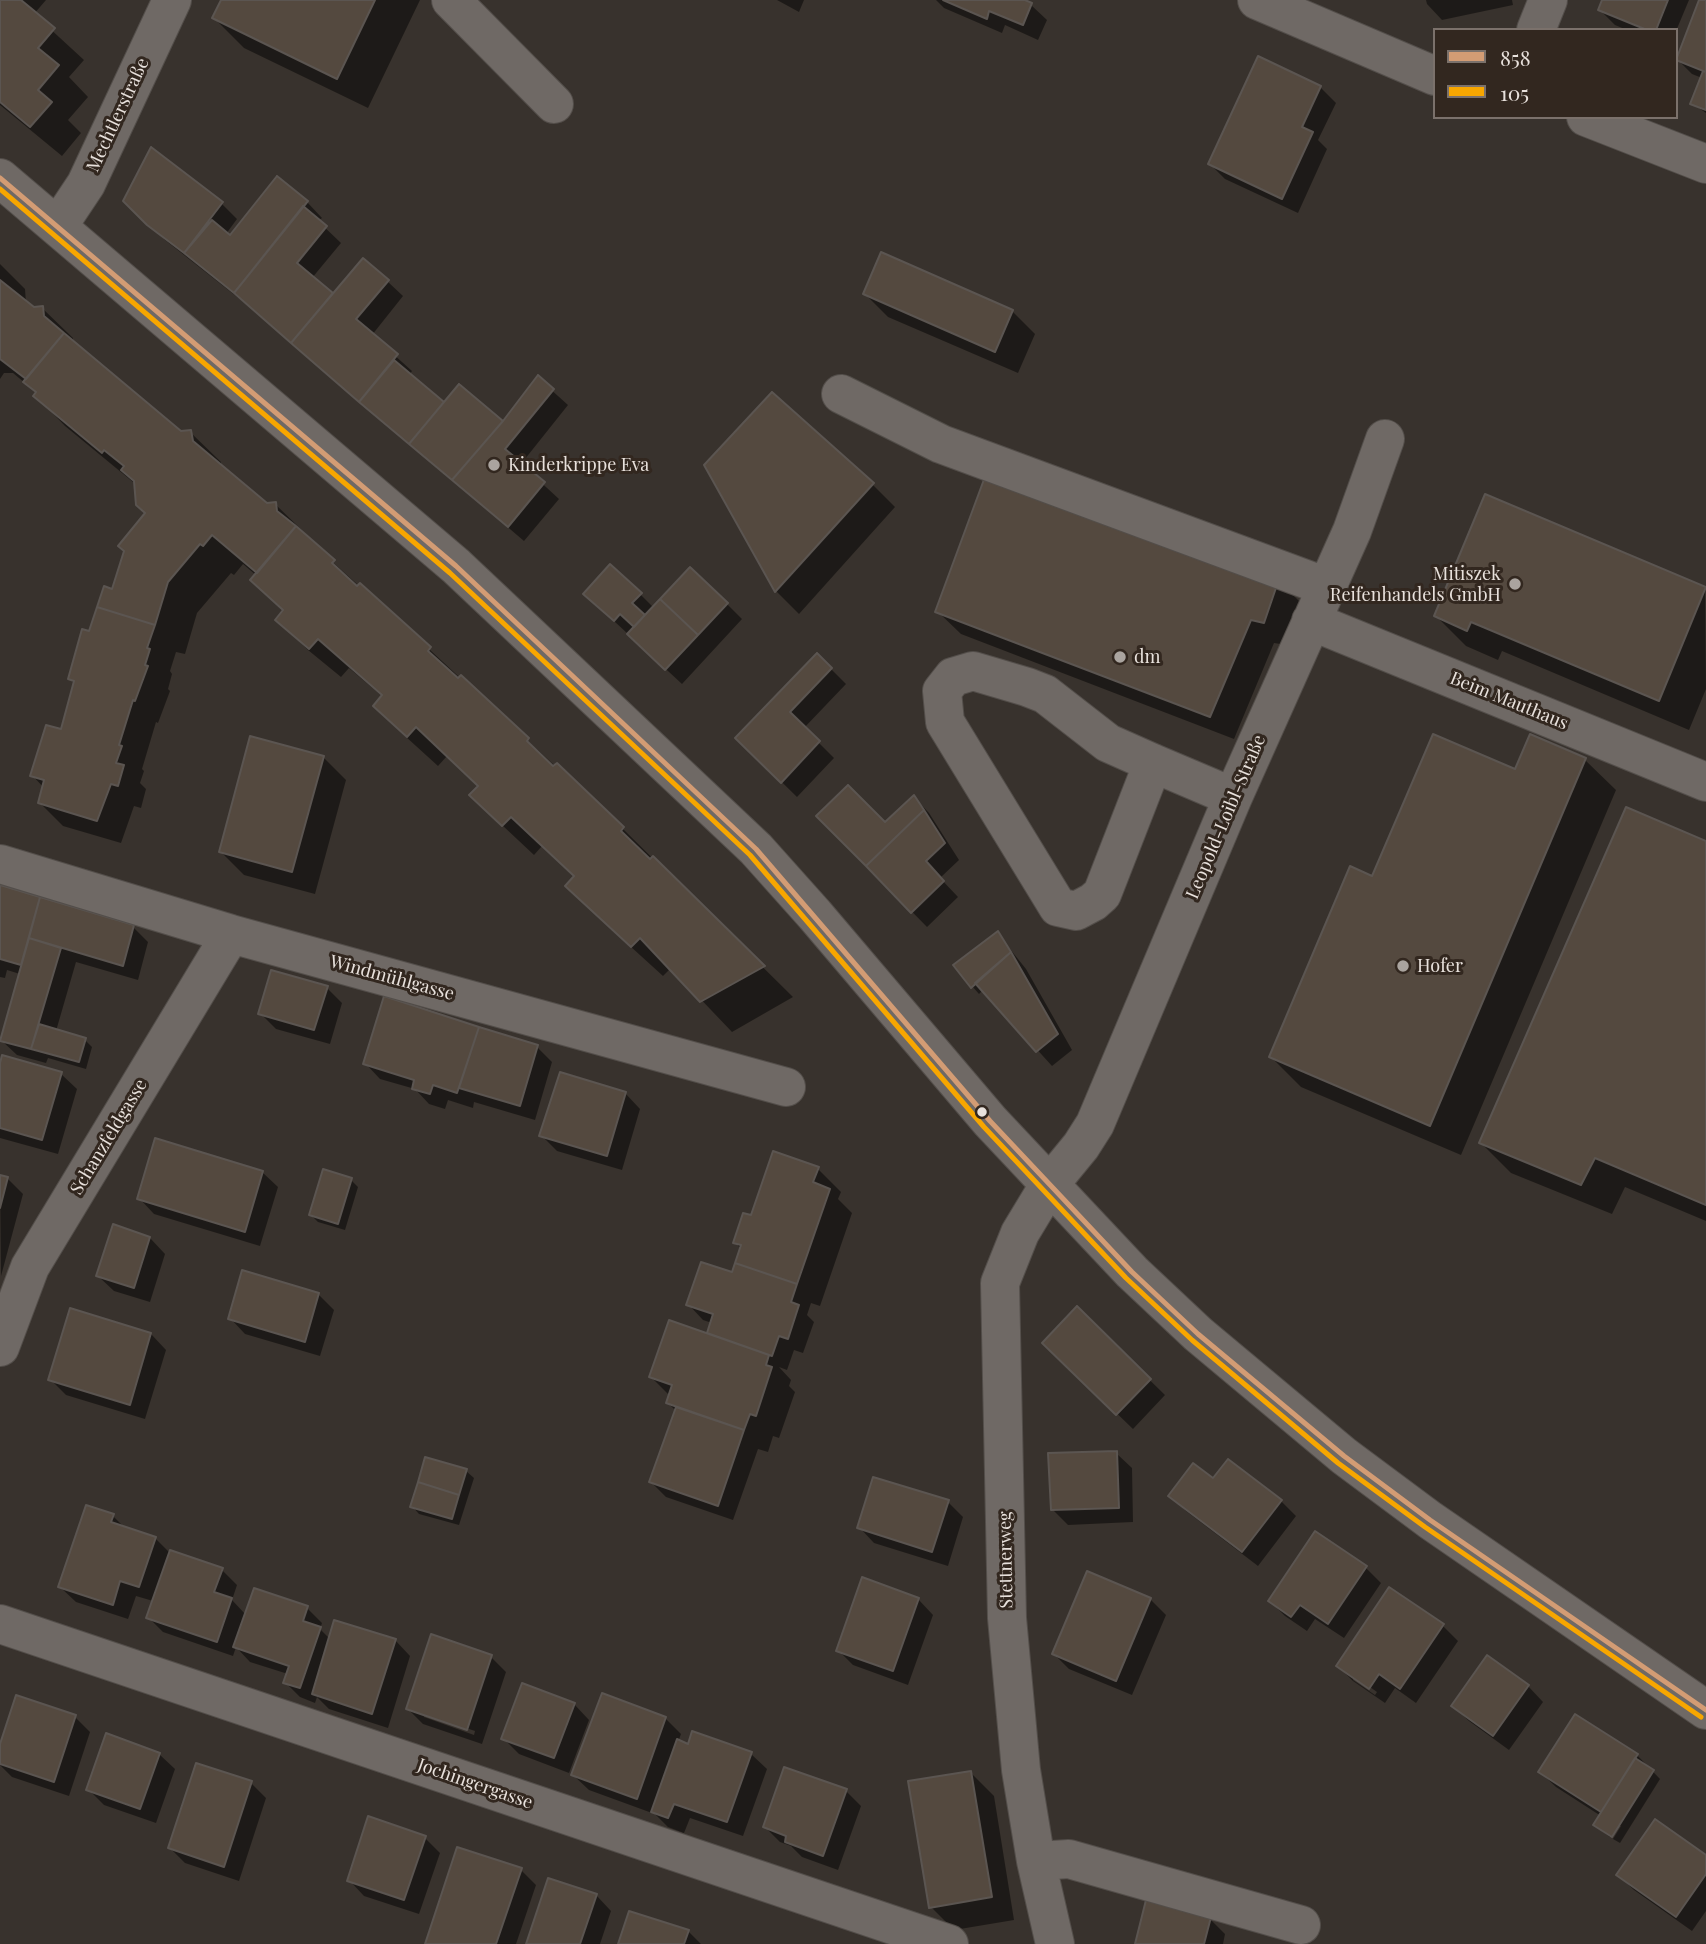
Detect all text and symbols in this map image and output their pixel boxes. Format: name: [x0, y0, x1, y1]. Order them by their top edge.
legend: [1433, 28, 1678, 119]
text: 858: [1500, 43, 1531, 71]
street label: Mechtlerstraße: [82, 55, 154, 175]
text: 105: [1500, 78, 1529, 106]
place label: Kinderkrippe Eva: [508, 454, 649, 476]
marker: Kinderkrippe Eva: [486, 457, 502, 473]
place label: Mitiszek Reifenhandels GmbH: [1330, 563, 1501, 606]
marker: Mitiszek Reifenhandels GmbH: [1507, 576, 1523, 592]
place label: dm: [1134, 646, 1160, 668]
marker: dm: [1112, 649, 1128, 665]
street label: Beim Mauthaus: [1447, 667, 1571, 735]
street label: Leopold-Loibl-Straße: [1182, 732, 1270, 902]
street label: Windmühlgasse: [327, 951, 457, 1005]
place label: Hofer: [1417, 955, 1463, 977]
marker: Hofer: [1395, 958, 1411, 974]
street label: Schanzfeldgasse: [66, 1075, 152, 1199]
unlabelled marker: [975, 1105, 989, 1119]
street label: Stettnerweg: [994, 1511, 1018, 1609]
street label: Jochingergasse: [415, 1754, 535, 1814]

